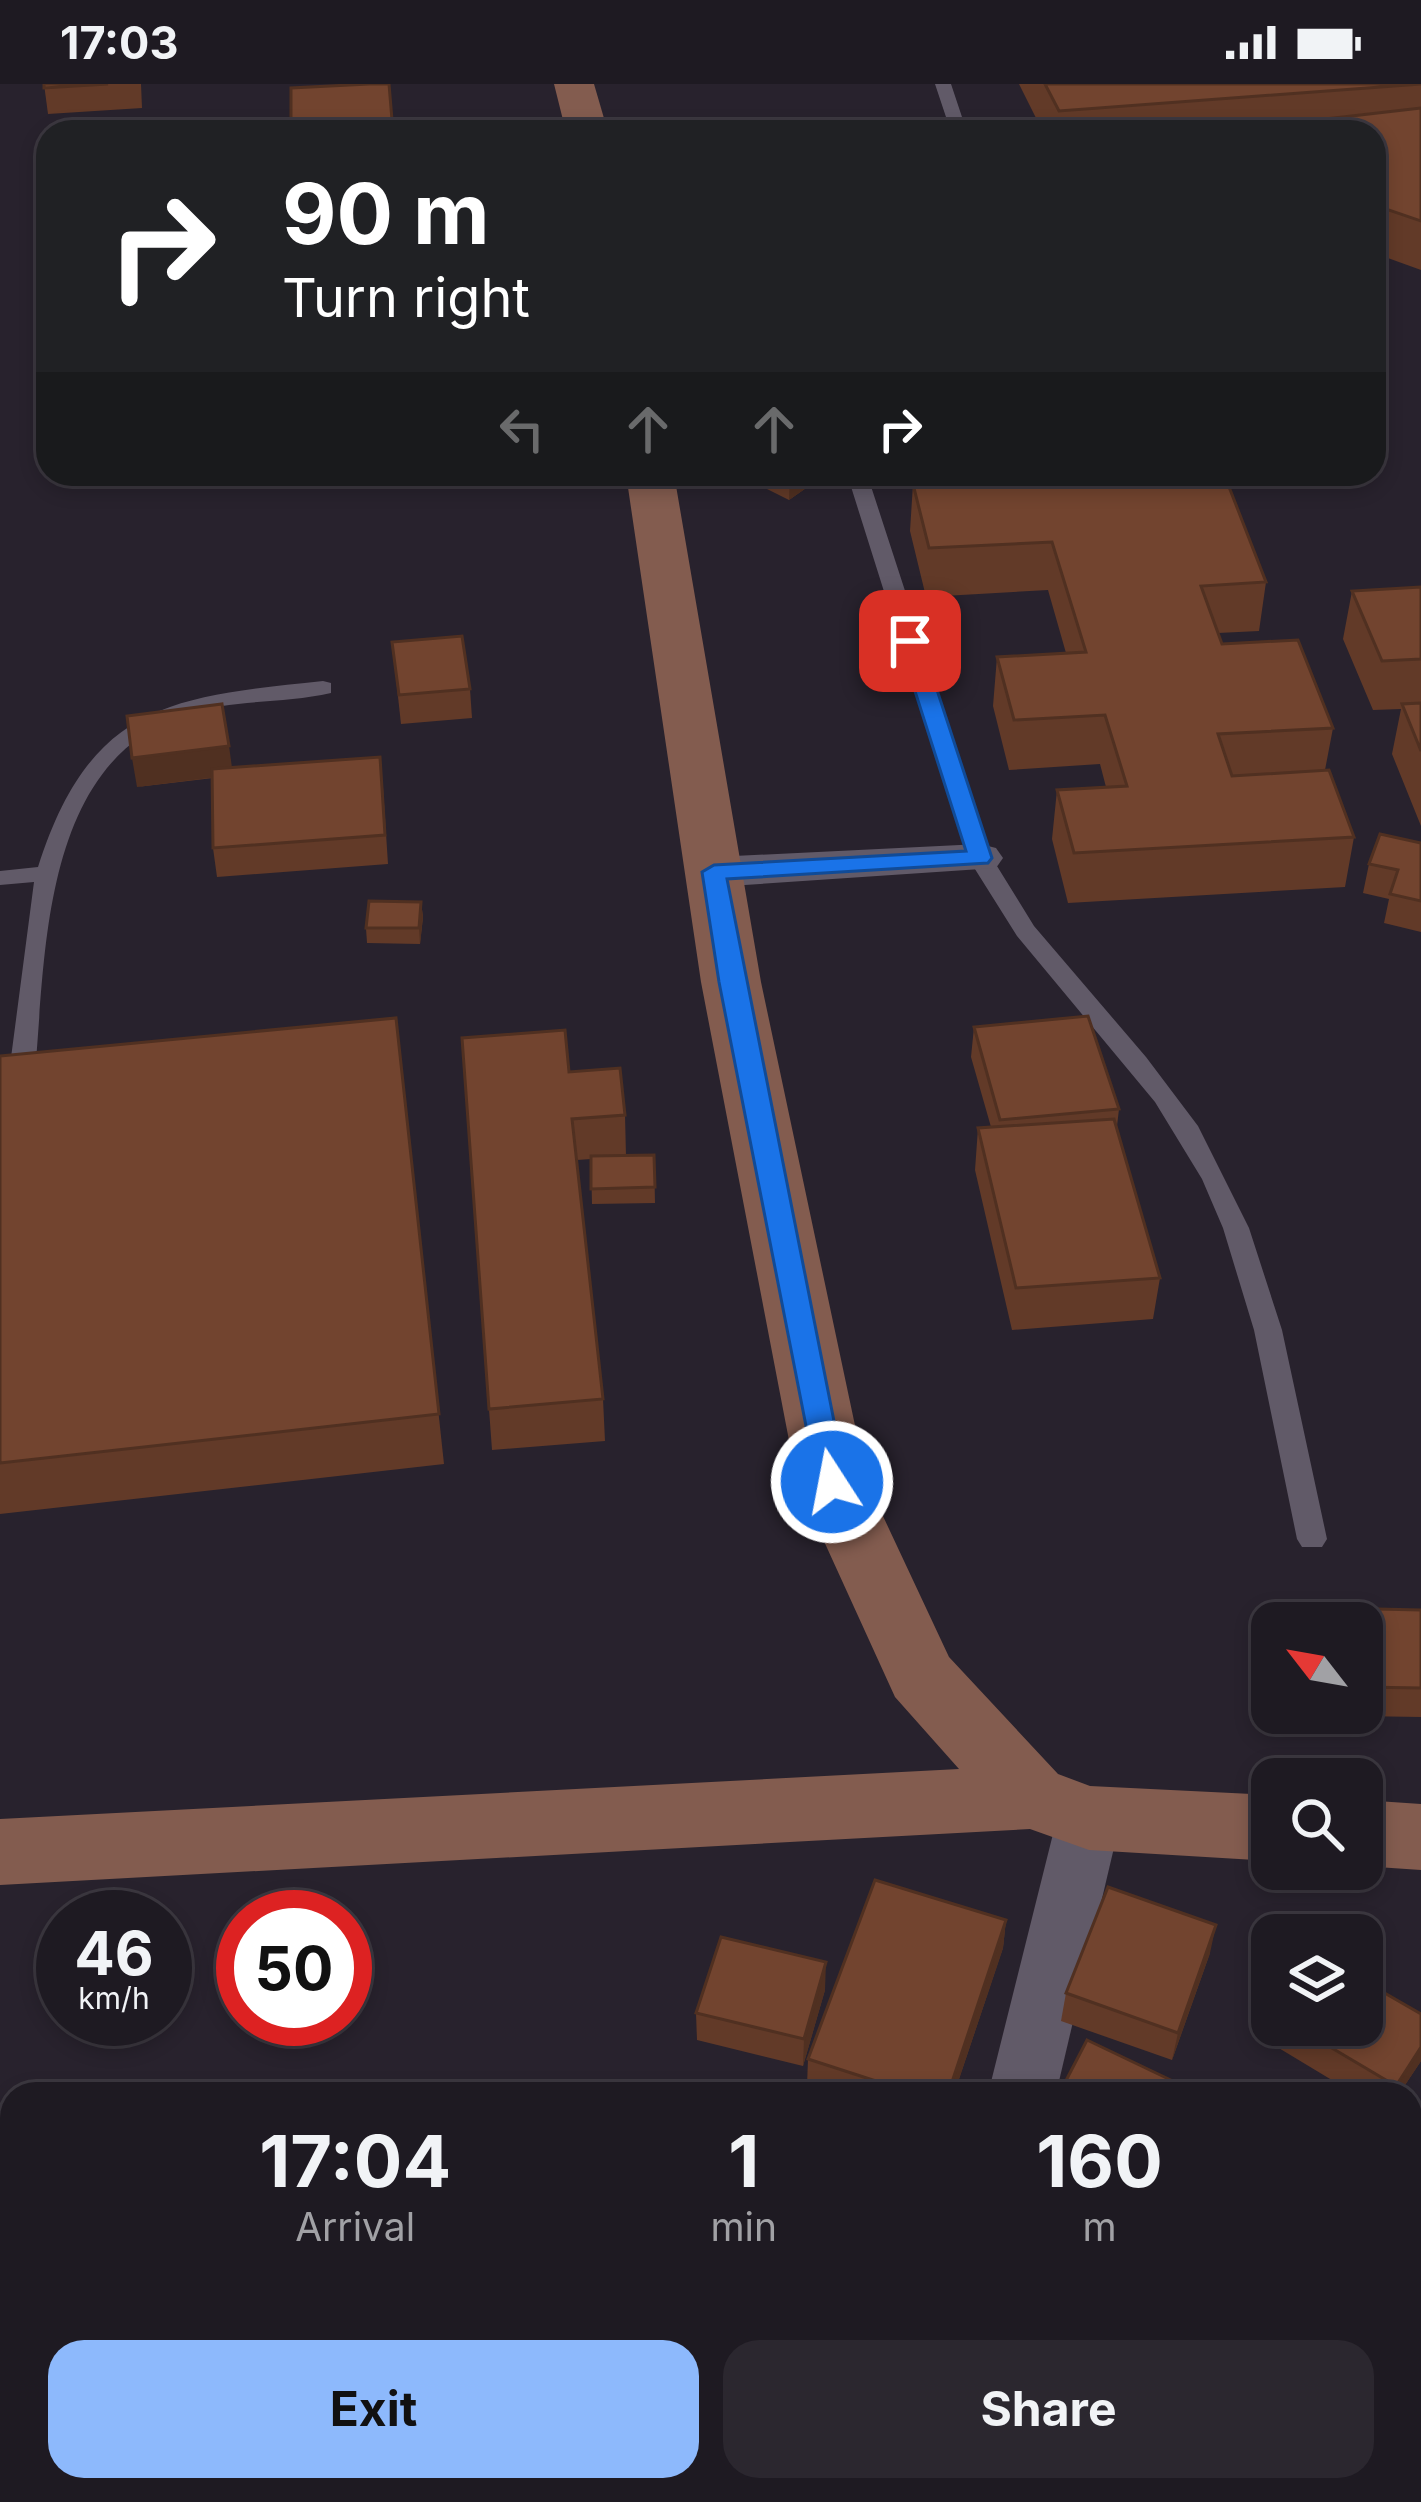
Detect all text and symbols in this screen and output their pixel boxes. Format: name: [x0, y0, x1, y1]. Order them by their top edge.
text: 17:03: [60, 15, 178, 70]
text: 90 m: [282, 163, 490, 264]
icon: right: [84, 168, 240, 324]
text: Turn right: [282, 265, 530, 330]
icon: left: [489, 396, 555, 462]
icon: ahead: [615, 396, 681, 462]
icon: ahead: [741, 396, 807, 462]
icon: right: [867, 396, 933, 462]
pin: [859, 590, 961, 692]
icon: arrive: [877, 608, 943, 674]
position arrow: [769, 1419, 895, 1545]
north arrow: [1251, 1602, 1383, 1734]
map controls: [1251, 1602, 1383, 2046]
button: search: [1251, 1758, 1383, 1890]
speed limit sign: 50: [216, 1890, 372, 2046]
button: layers: [1251, 1914, 1383, 2046]
text: 46: [74, 1917, 154, 1989]
text: km/h: [78, 1980, 150, 2016]
text: 17:04: [259, 2117, 451, 2204]
text: 1: [728, 2117, 759, 2204]
text: 160: [1036, 2117, 1163, 2204]
text: Arrival: [295, 2203, 415, 2250]
text: min: [710, 2203, 777, 2250]
text: m: [1082, 2203, 1117, 2250]
button: Exit: [48, 2340, 699, 2478]
button: Share: [723, 2340, 1374, 2478]

